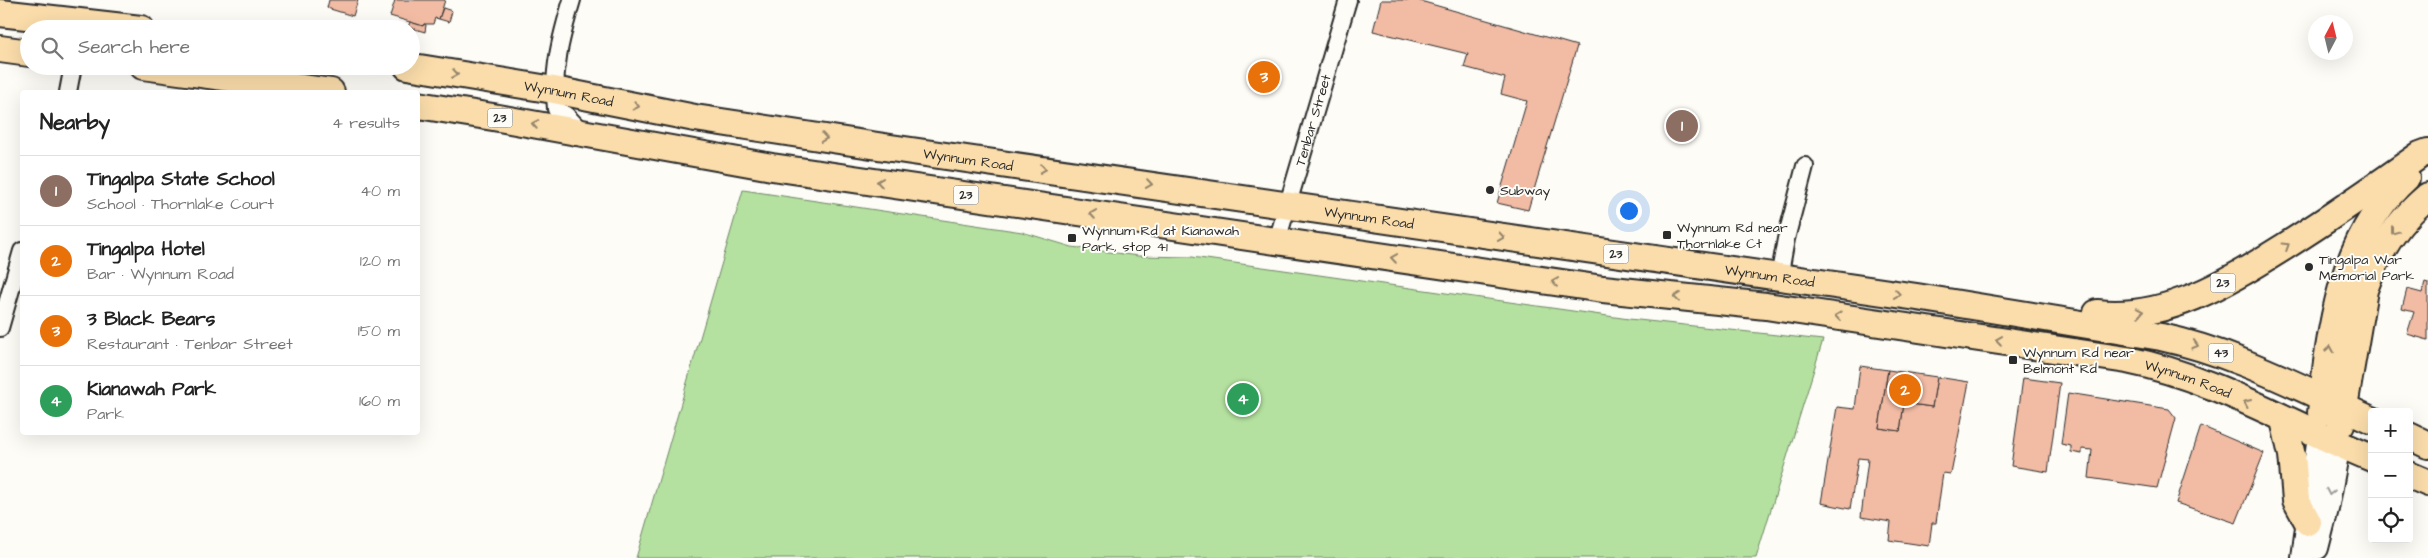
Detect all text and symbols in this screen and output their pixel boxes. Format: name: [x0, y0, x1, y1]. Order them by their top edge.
north arrow: [2308, 15, 2353, 60]
search box: [20, 20, 420, 75]
icon: search: [38, 34, 66, 62]
text: Search here: [78, 34, 190, 61]
pin: 3: [1248, 58, 1280, 96]
one-way arrow: [451, 68, 460, 78]
street label: Tenbar Street: [1291, 72, 1337, 169]
street label: Wynnum Road: [522, 76, 615, 113]
one-way arrow: [632, 100, 641, 110]
pin: 1: [1666, 107, 1698, 145]
text: Nearby: [40, 108, 110, 137]
road number: 23: [488, 109, 512, 128]
text: 4 results: [332, 112, 400, 134]
one-way arrow: [530, 120, 539, 130]
one-way arrow: [820, 132, 829, 142]
street label: Wynnum Road: [922, 144, 1014, 177]
one-way arrow: [1040, 163, 1048, 174]
text: Tingalpa State School: [87, 166, 275, 193]
one-way arrow: [876, 178, 885, 188]
one-way arrow: [1145, 178, 1153, 189]
text: 1: [55, 180, 57, 202]
text: 40 m: [360, 180, 400, 202]
place label: Subway: [1500, 181, 1550, 201]
marker: Subway: [1484, 184, 1496, 196]
road number: 23: [954, 186, 978, 204]
text: School · Thornlake Court: [87, 193, 274, 215]
your location: [1616, 198, 1642, 224]
street label: Wynnum Road: [1323, 202, 1415, 235]
one-way arrow: [1089, 209, 1097, 220]
place label: Wynnum Rd near Thornlake Ct: [1677, 218, 1788, 254]
place label: Wynnum Rd at Kianawah Park, stop 41: [1082, 221, 1239, 257]
one-way arrow: [2391, 225, 2400, 235]
marker: Wynnum Rd near Thornlake Ct: [1661, 229, 1673, 241]
one-way arrow: [1497, 231, 1505, 242]
marker: Wynnum Rd at Kianawah Park, stop 41: [1066, 232, 1078, 244]
text: Tingalpa Hotel: [87, 236, 205, 263]
one-way arrow: [2281, 242, 2290, 252]
road number: 23: [1604, 244, 1628, 264]
text: 2: [51, 250, 61, 272]
text: 120 m: [360, 250, 400, 272]
place label: Tingalpa War Memorial Park: [2319, 250, 2414, 286]
one-way arrow: [1390, 254, 1399, 264]
street label: Wynnum Road: [1723, 260, 1816, 293]
marker: Tingalpa War Memorial Park: [2303, 261, 2315, 273]
text: Bar · Wynnum Road: [87, 263, 234, 285]
road number: 23: [2210, 274, 2236, 292]
one-way arrow: [1551, 277, 1559, 287]
one-way arrow: [1893, 288, 1901, 299]
one-way arrow: [1673, 292, 1681, 303]
text: 3 Black Bears: [87, 306, 215, 333]
one-way arrow: [2135, 308, 2144, 318]
one-way arrow: [1834, 312, 1843, 322]
text: 3: [52, 320, 60, 342]
text: 150 m: [358, 320, 400, 342]
text: Restaurant · Tenbar Street: [87, 333, 293, 355]
one-way arrow: [1995, 336, 2003, 346]
one-way arrow: [2191, 339, 2199, 349]
place label: Wynnum Rd near Belmont Rd: [2023, 343, 2134, 379]
road number: 43: [2208, 343, 2234, 362]
one-way arrow: [2324, 345, 2334, 353]
marker: Wynnum Rd near Belmont Rd: [2007, 354, 2019, 366]
street label: Wynnum Road: [2142, 355, 2234, 404]
pin: 2: [1889, 371, 1921, 409]
text: Kianawah Park: [87, 376, 216, 403]
pin: 4: [1227, 380, 1259, 418]
text: 4: [51, 390, 61, 412]
text: 160 m: [359, 390, 400, 412]
one-way arrow: [2243, 398, 2252, 409]
text: Park: [87, 403, 124, 425]
map controls: [2368, 408, 2413, 543]
button: +: [2368, 408, 2413, 453]
button: −: [2368, 453, 2413, 498]
one-way arrow: [2326, 487, 2336, 496]
button: locate: [2368, 498, 2413, 543]

